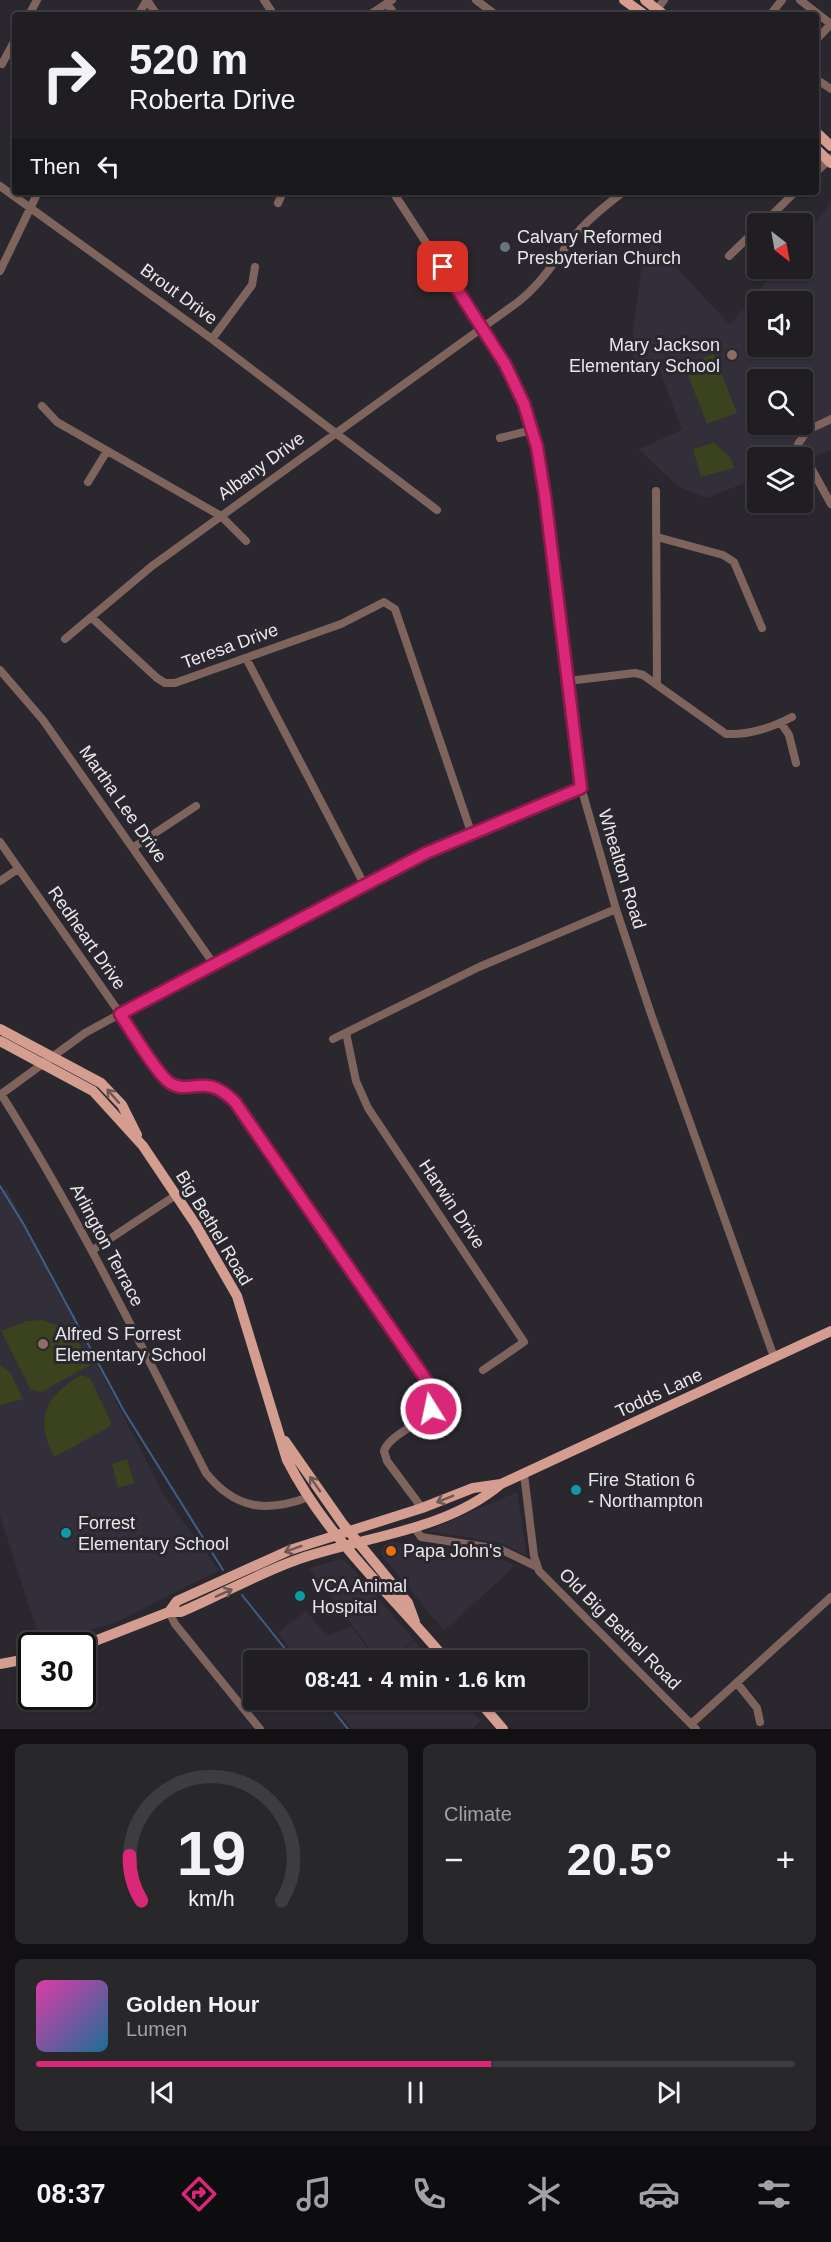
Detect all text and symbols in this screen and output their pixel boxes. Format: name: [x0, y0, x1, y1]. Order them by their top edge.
icon: right: [30, 36, 108, 114]
text: 520 m: [129, 36, 248, 83]
text: Roberta Drive: [129, 85, 296, 115]
icon: left: [92, 150, 125, 183]
text: Then: [30, 154, 80, 179]
north arrow: [747, 213, 813, 279]
map controls: [747, 213, 813, 513]
place label: Calvary Reformed Presbyterian Church: [517, 227, 681, 268]
marker: Calvary Reformed Presbyterian Church: [498, 240, 512, 254]
pin: [417, 241, 468, 292]
icon: arrive: [426, 250, 459, 283]
street label: Brout Drive: [137, 259, 221, 329]
button: sound: [747, 291, 813, 357]
place label: Mary Jackson Elementary School: [569, 335, 720, 376]
marker: Mary Jackson Elementary School: [725, 348, 739, 362]
button: search: [747, 369, 813, 435]
street label: Albany Drive: [214, 428, 308, 504]
button: layers: [747, 447, 813, 513]
street label: Teresa Drive: [179, 619, 281, 673]
street label: Martha Lee Drive: [75, 742, 171, 866]
street label: Whealton Road: [594, 807, 650, 931]
street label: Redheart Drive: [44, 883, 130, 993]
one-way arrow: [106, 1088, 120, 1103]
street label: Harwin Drive: [415, 1156, 489, 1252]
street label: Big Bethel Road: [172, 1167, 256, 1289]
street label: Arlington Terrace: [66, 1180, 148, 1310]
place label: Alfred S Forrest Elementary School: [55, 1324, 206, 1365]
marker: Alfred S Forrest Elementary School: [36, 1337, 50, 1351]
street label: Todds Lane: [613, 1364, 705, 1422]
position arrow: [399, 1377, 463, 1441]
place label: Fire Station 6 - Northampton: [588, 1470, 703, 1511]
one-way arrow: [308, 1477, 321, 1493]
marker: Fire Station 6 - Northampton: [569, 1483, 583, 1497]
one-way arrow: [436, 1494, 455, 1505]
place label: Forrest Elementary School: [78, 1513, 229, 1554]
marker: Forrest Elementary School: [59, 1526, 73, 1540]
place label: Papa John's: [403, 1541, 502, 1561]
one-way arrow: [284, 1544, 303, 1555]
marker: Papa John's: [384, 1544, 398, 1558]
street label: Old Big Bethel Road: [555, 1564, 685, 1694]
place label: VCA Animal Hospital: [312, 1576, 407, 1617]
one-way arrow: [214, 1587, 233, 1598]
marker: VCA Animal Hospital: [293, 1589, 307, 1603]
speed limit sign: 30: [18, 1632, 96, 1710]
text: 08:41 · 4 min · 1.6 km: [305, 1667, 526, 1692]
text: Climate: [444, 1803, 512, 1825]
text: 19: [177, 1819, 246, 1888]
text: 20.5°: [567, 1834, 672, 1885]
text: −: [444, 1841, 463, 1878]
text: +: [776, 1841, 795, 1878]
text: km/h: [188, 1887, 235, 1911]
text: Golden Hour: [126, 1992, 259, 2017]
text: Lumen: [126, 2018, 187, 2040]
icon: previous: [146, 2076, 179, 2109]
icon: pause: [399, 2076, 432, 2109]
icon: next: [652, 2076, 685, 2109]
icon: directions: [178, 2173, 220, 2215]
icon: music: [293, 2173, 335, 2215]
icon: phone: [408, 2173, 450, 2215]
icon: climate: [523, 2173, 565, 2215]
icon: car: [638, 2173, 680, 2215]
icon: filters: [753, 2173, 795, 2215]
text: 08:37: [36, 2179, 105, 2209]

